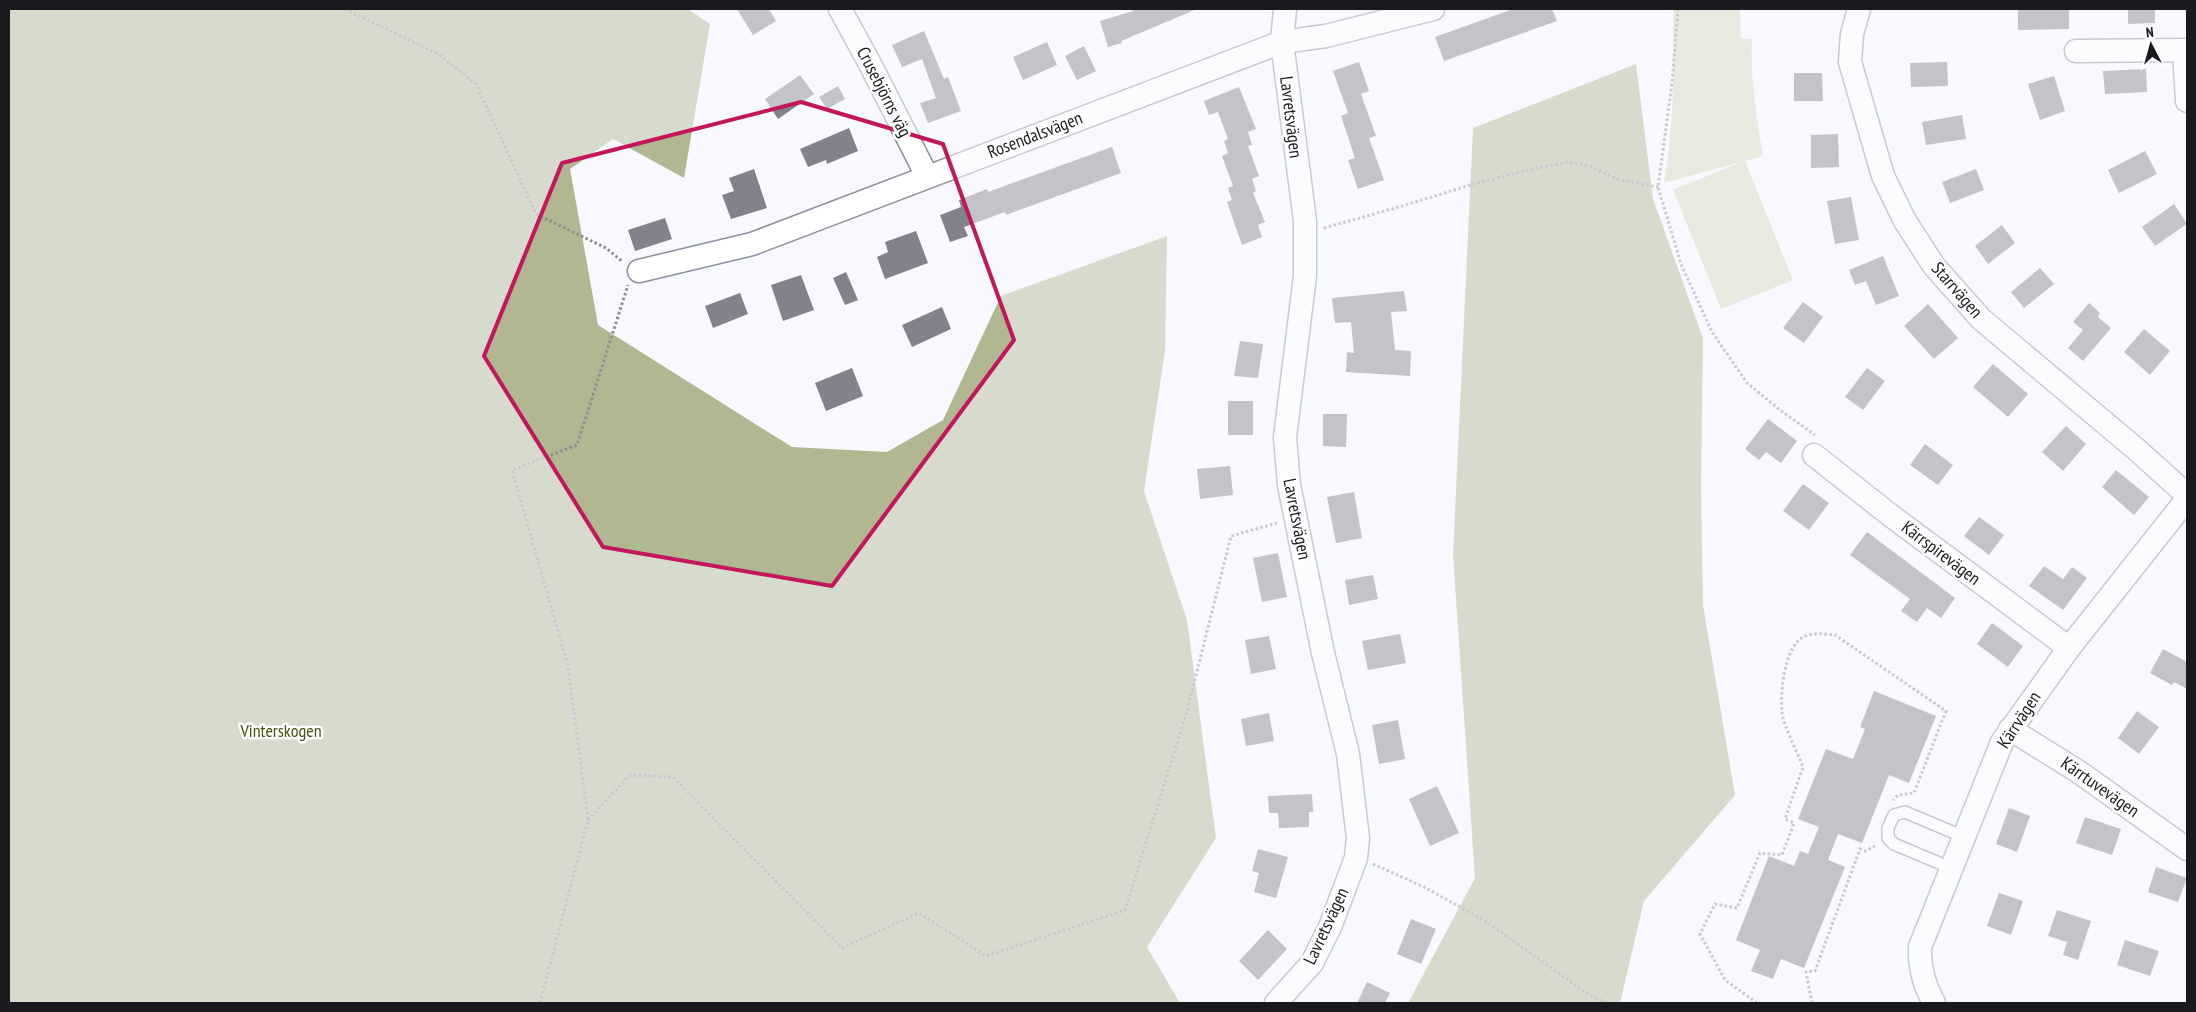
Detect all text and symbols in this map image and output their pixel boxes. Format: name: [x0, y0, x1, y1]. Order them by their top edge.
north arrow: [2126, 20, 2176, 70]
text: N: [2145, 23, 2154, 41]
street label: Crusebjörns väg: [852, 43, 917, 141]
street label: Lavretsvägen: [1275, 75, 1308, 159]
street label: Rosendalsvägen: [984, 106, 1085, 163]
street label: Starrvägen: [1927, 257, 1988, 323]
street label: Lavretsvägen: [1278, 476, 1317, 561]
street label: Kärrspirevägen: [1897, 515, 1985, 590]
street label: Kärrvägen: [1992, 687, 2045, 753]
park label: Vinterskogen: [239, 719, 322, 742]
street label: Kärrtuvevägen: [2057, 751, 2144, 822]
street label: Lavretsvägen: [1298, 884, 1353, 968]

